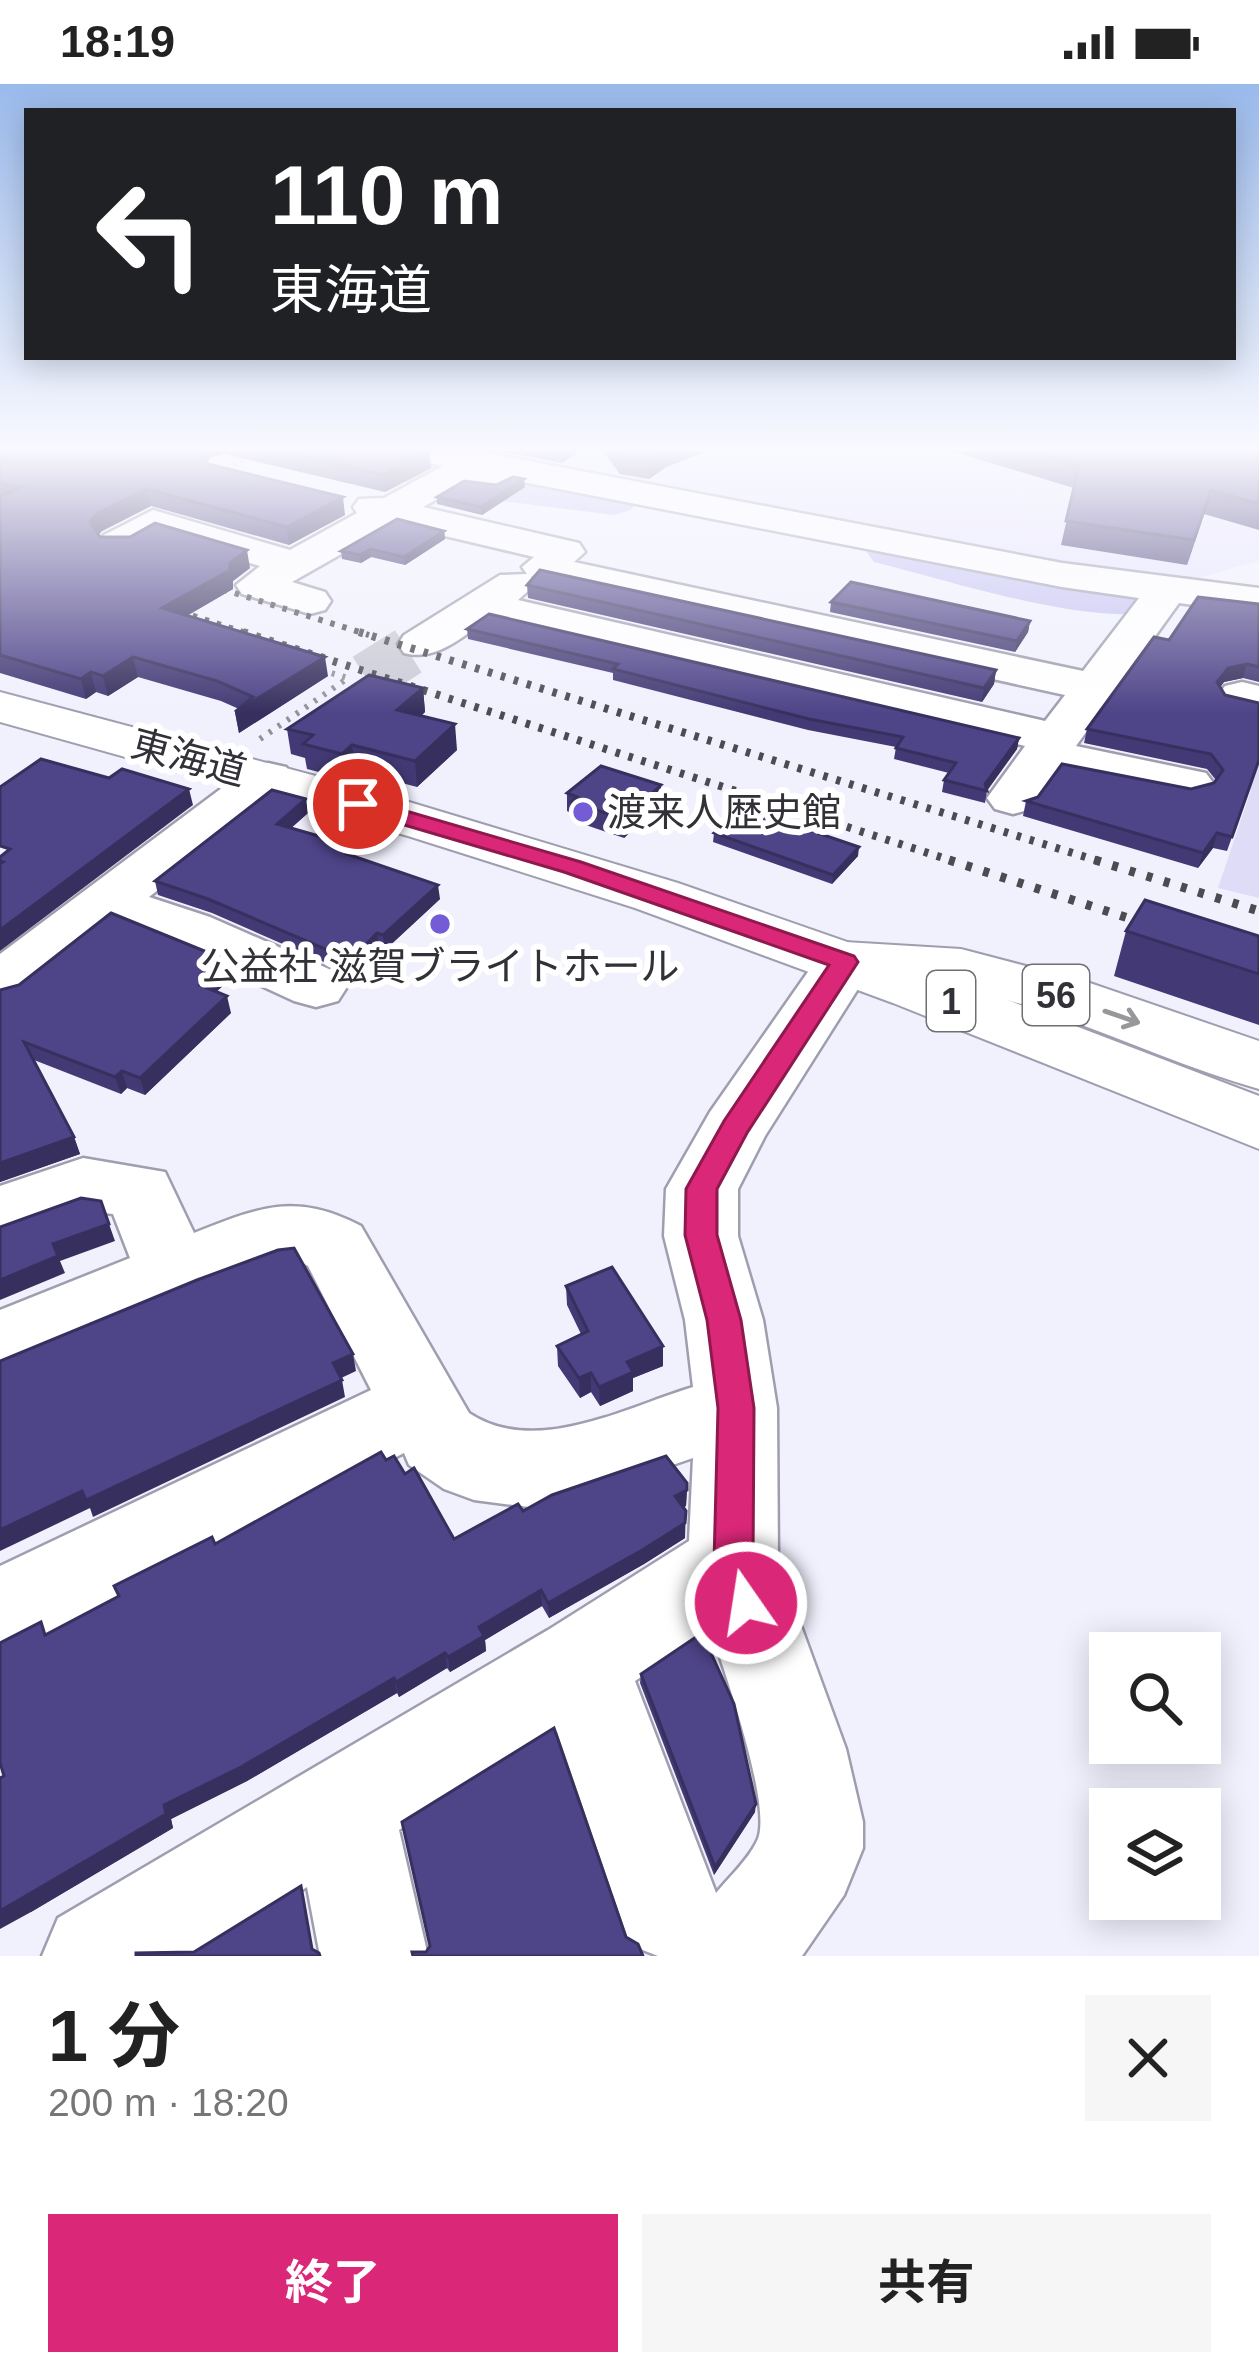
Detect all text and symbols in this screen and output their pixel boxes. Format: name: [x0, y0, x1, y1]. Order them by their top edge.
text: 18:19: [60, 16, 175, 67]
text: 110 m: [270, 148, 504, 242]
icon: left: [72, 156, 228, 312]
text: 東海道: [270, 260, 432, 320]
street label: 東海道: [127, 722, 251, 793]
pin: [307, 753, 409, 855]
icon: arrive: [325, 771, 391, 837]
place label: 渡来人歴史館: [607, 791, 841, 834]
marker: 渡来人歴史館: [570, 799, 596, 825]
marker: 公益社 滋賀ブライトホール: [427, 911, 453, 937]
place label: 公益社 滋賀ブライトホール: [201, 945, 679, 988]
road number: 56: [1023, 965, 1089, 1025]
road number: 1: [927, 971, 975, 1031]
one-way arrow: [1103, 1008, 1140, 1029]
position arrow: [683, 1540, 809, 1666]
map controls: [1089, 1632, 1221, 1920]
button: search: [1089, 1632, 1221, 1764]
button: layers: [1089, 1788, 1221, 1920]
button: close: [1085, 1995, 1211, 2121]
text: 1 分: [48, 1996, 180, 2076]
text: 200 m · 18:20: [48, 2081, 289, 2124]
button: 終了: [48, 2214, 618, 2352]
button: 共有: [642, 2214, 1211, 2352]

